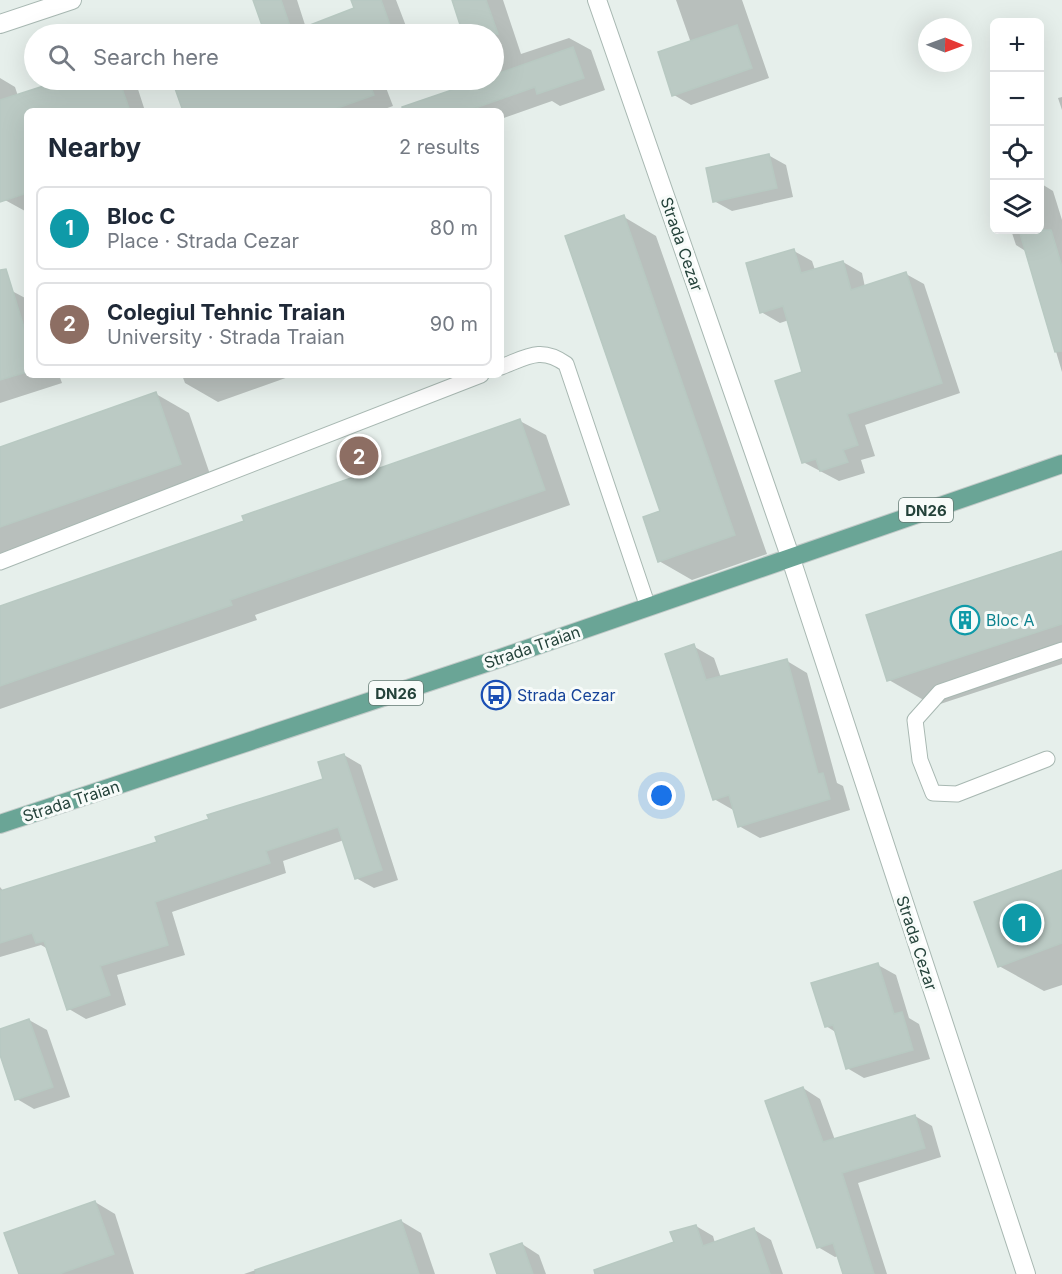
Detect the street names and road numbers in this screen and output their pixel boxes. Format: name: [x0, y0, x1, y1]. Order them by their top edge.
street label: Strada Cezar: [657, 194, 707, 294]
road number: DN26: [899, 498, 953, 522]
street label: Strada Traian: [481, 621, 583, 673]
road number: DN26: [369, 681, 423, 705]
street label: Strada Traian: [20, 776, 122, 826]
street label: Strada Cezar: [892, 893, 942, 993]

